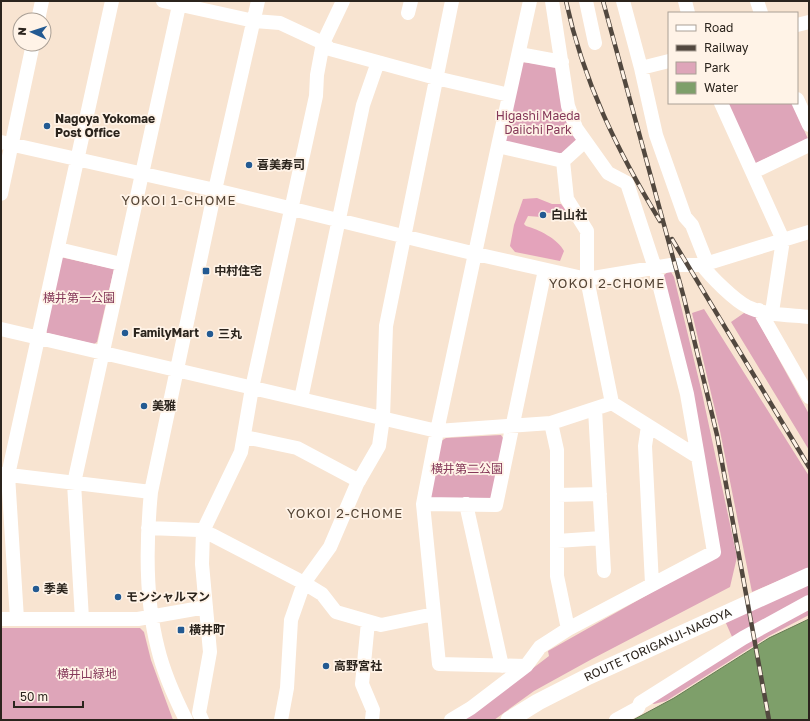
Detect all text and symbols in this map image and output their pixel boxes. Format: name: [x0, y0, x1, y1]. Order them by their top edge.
north arrow: [12, 12, 52, 52]
legend: [668, 12, 798, 104]
text: Road: [704, 20, 733, 35]
text: N: [15, 27, 28, 36]
text: Railway: [704, 40, 749, 55]
text: Park: [704, 60, 730, 75]
text: Water: [704, 80, 738, 95]
park label: Higashi Maeda Daiichi Park: [496, 108, 580, 137]
place label: Nagoya Yokomae Post Office: [55, 111, 155, 140]
marker: Nagoya Yokomae Post Office: [42, 121, 52, 131]
place label: 喜美寿司: [257, 157, 305, 172]
marker: 喜美寿司: [244, 160, 254, 170]
district label: YOKOI 1-CHOME: [122, 192, 236, 208]
place label: 白山社: [551, 207, 587, 222]
marker: 白山社: [538, 210, 548, 220]
place label: 中村住宅: [214, 263, 262, 278]
marker: 中村住宅: [201, 266, 211, 276]
district label: YOKOI 2-CHOME: [549, 275, 665, 291]
park label: 横井第一公園: [43, 290, 115, 305]
place label: FamilyMart: [133, 325, 199, 340]
place label: 三丸: [218, 326, 242, 341]
marker: FamilyMart: [120, 328, 130, 338]
marker: 三丸: [205, 329, 215, 339]
place label: 美雅: [152, 398, 176, 413]
marker: 美雅: [139, 401, 149, 411]
park label: 横井第二公園: [431, 461, 503, 476]
district label: YOKOI 2-CHOME: [287, 505, 403, 521]
place label: 季美: [44, 581, 68, 596]
marker: 季美: [31, 584, 41, 594]
place label: モンシャルマン: [126, 589, 210, 604]
marker: モンシャルマン: [113, 592, 123, 602]
street label: ROUTE TORIGANJI-NAGOYA: [581, 604, 734, 684]
place label: 横井町: [189, 622, 225, 637]
marker: 横井町: [176, 625, 186, 635]
place label: 高野宮社: [334, 658, 382, 673]
marker: 高野宮社: [321, 661, 331, 671]
park label: 横井山緑地: [57, 666, 117, 681]
scale bar: [14, 683, 83, 709]
text: 50 m: [20, 689, 48, 704]

